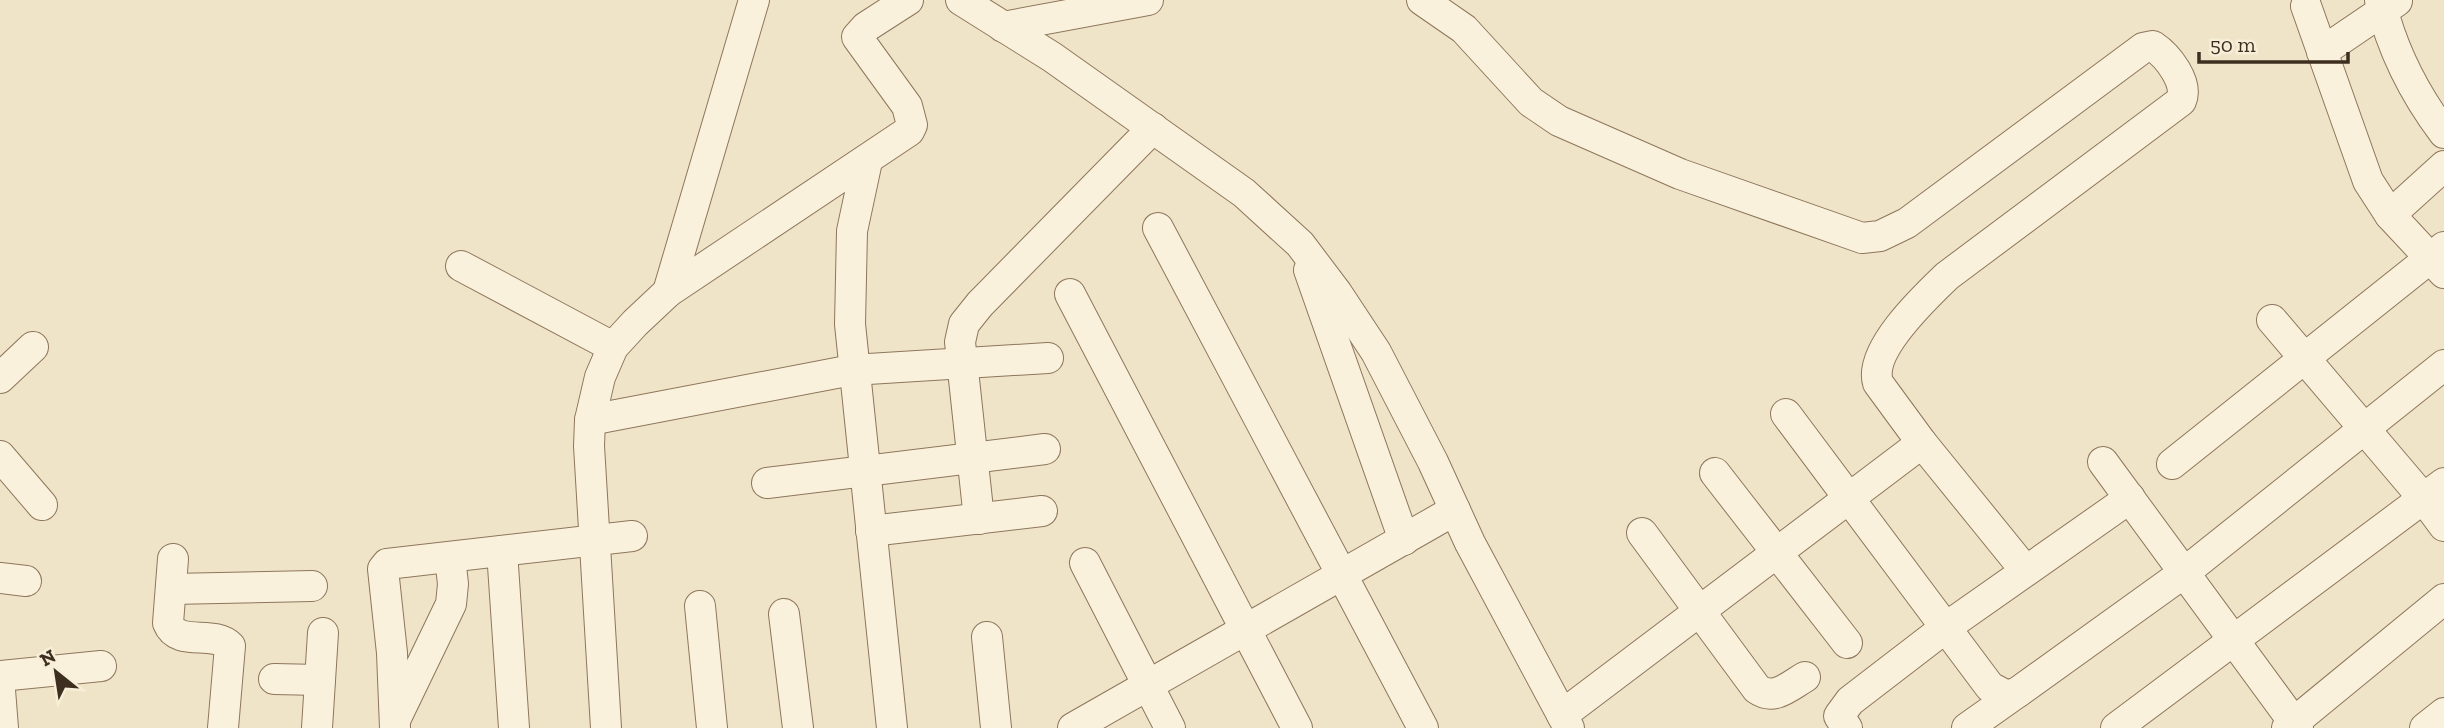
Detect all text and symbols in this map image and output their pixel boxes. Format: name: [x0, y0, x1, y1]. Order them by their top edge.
scale bar: [2199, 21, 2348, 65]
text: 50 m: [2210, 32, 2256, 57]
north arrow: [21, 637, 91, 707]
text: N: [36, 644, 60, 671]

